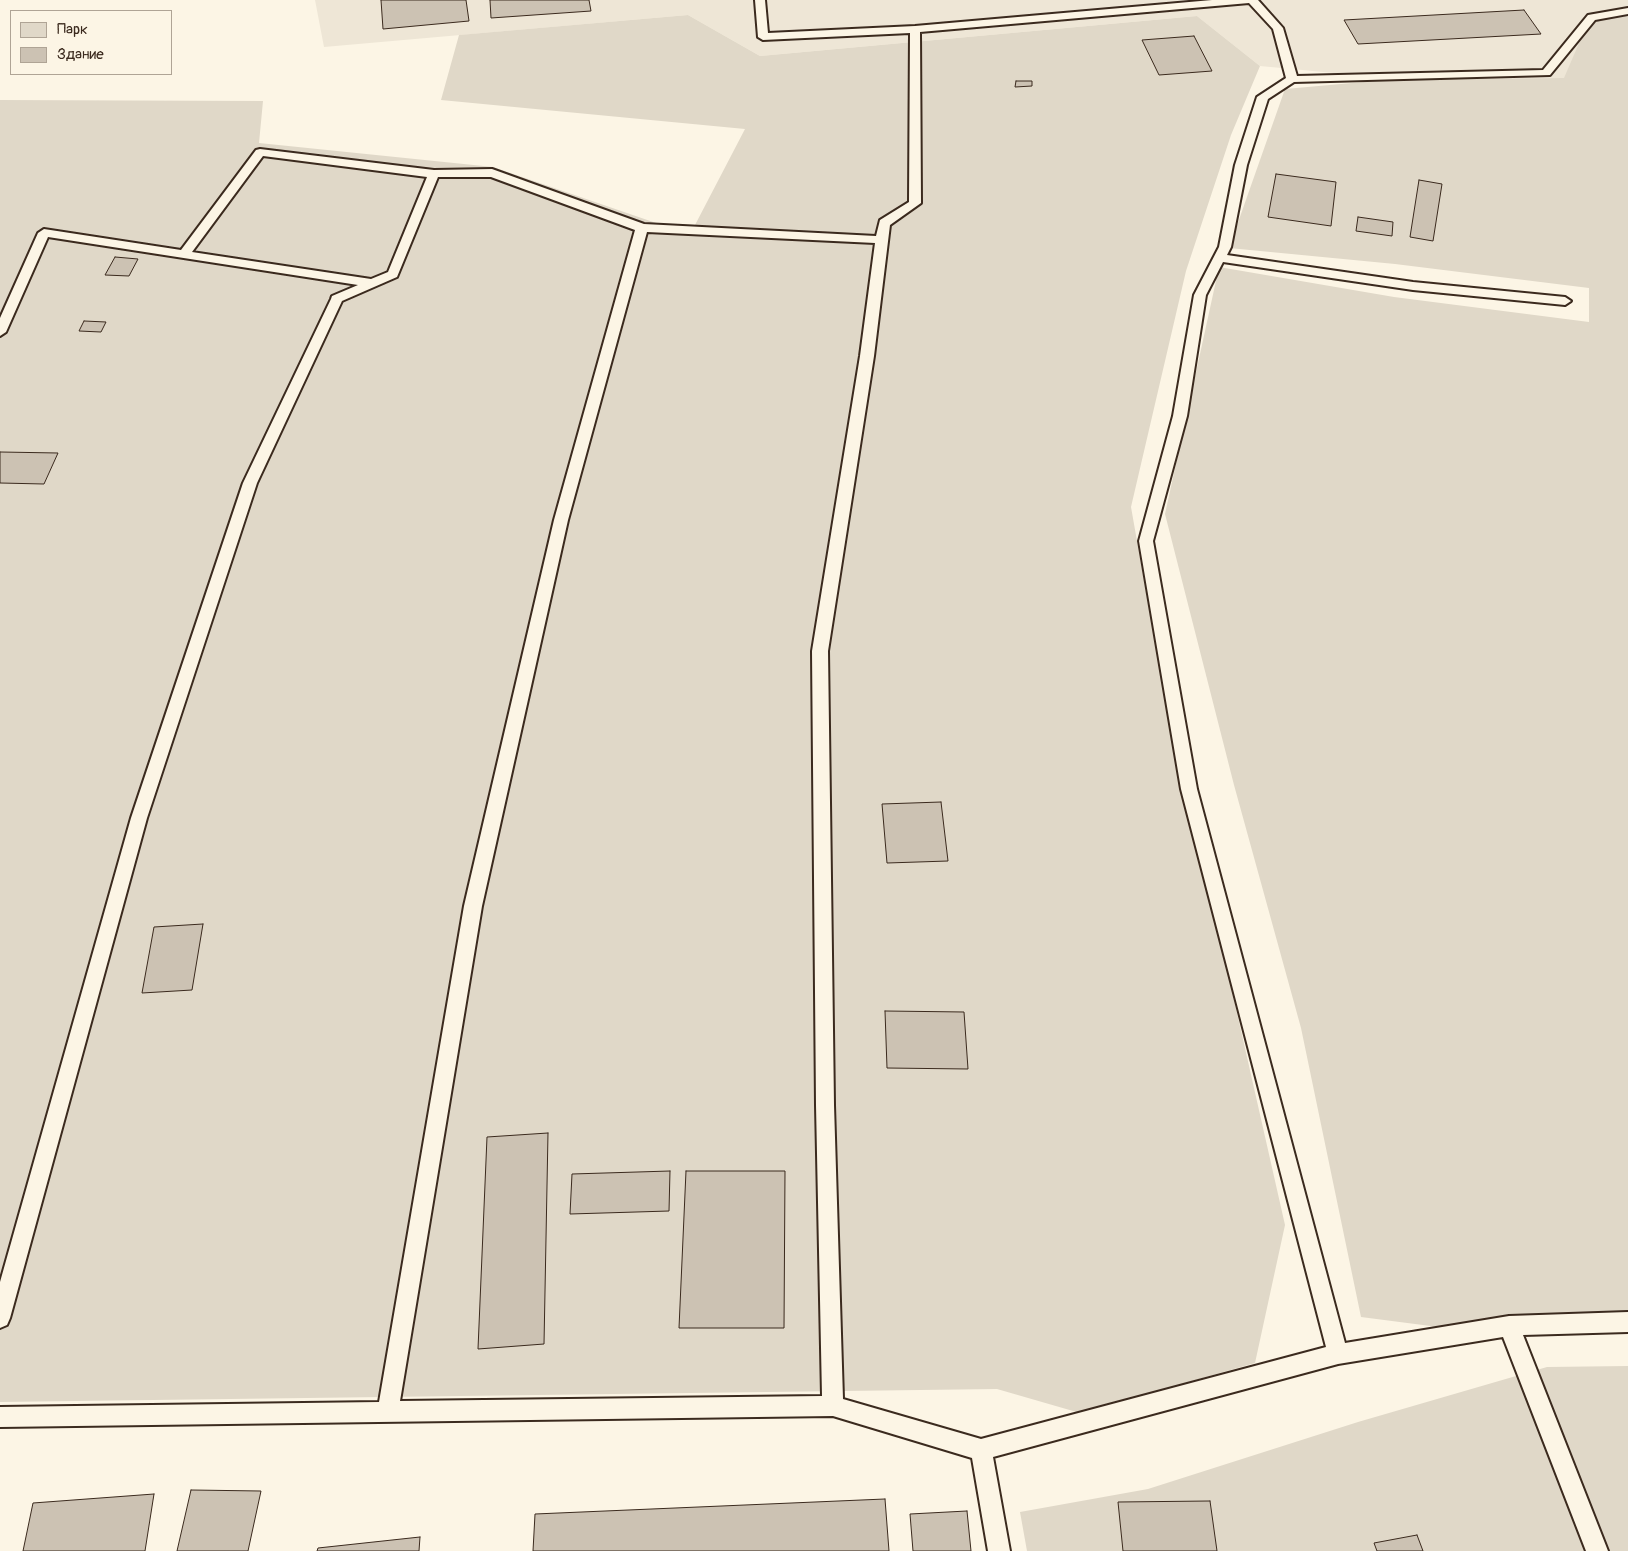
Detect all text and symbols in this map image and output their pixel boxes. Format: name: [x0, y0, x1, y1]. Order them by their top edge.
legend: [10, 10, 172, 75]
text: Парк: [57, 20, 88, 39]
text: Здание: [57, 45, 104, 64]

